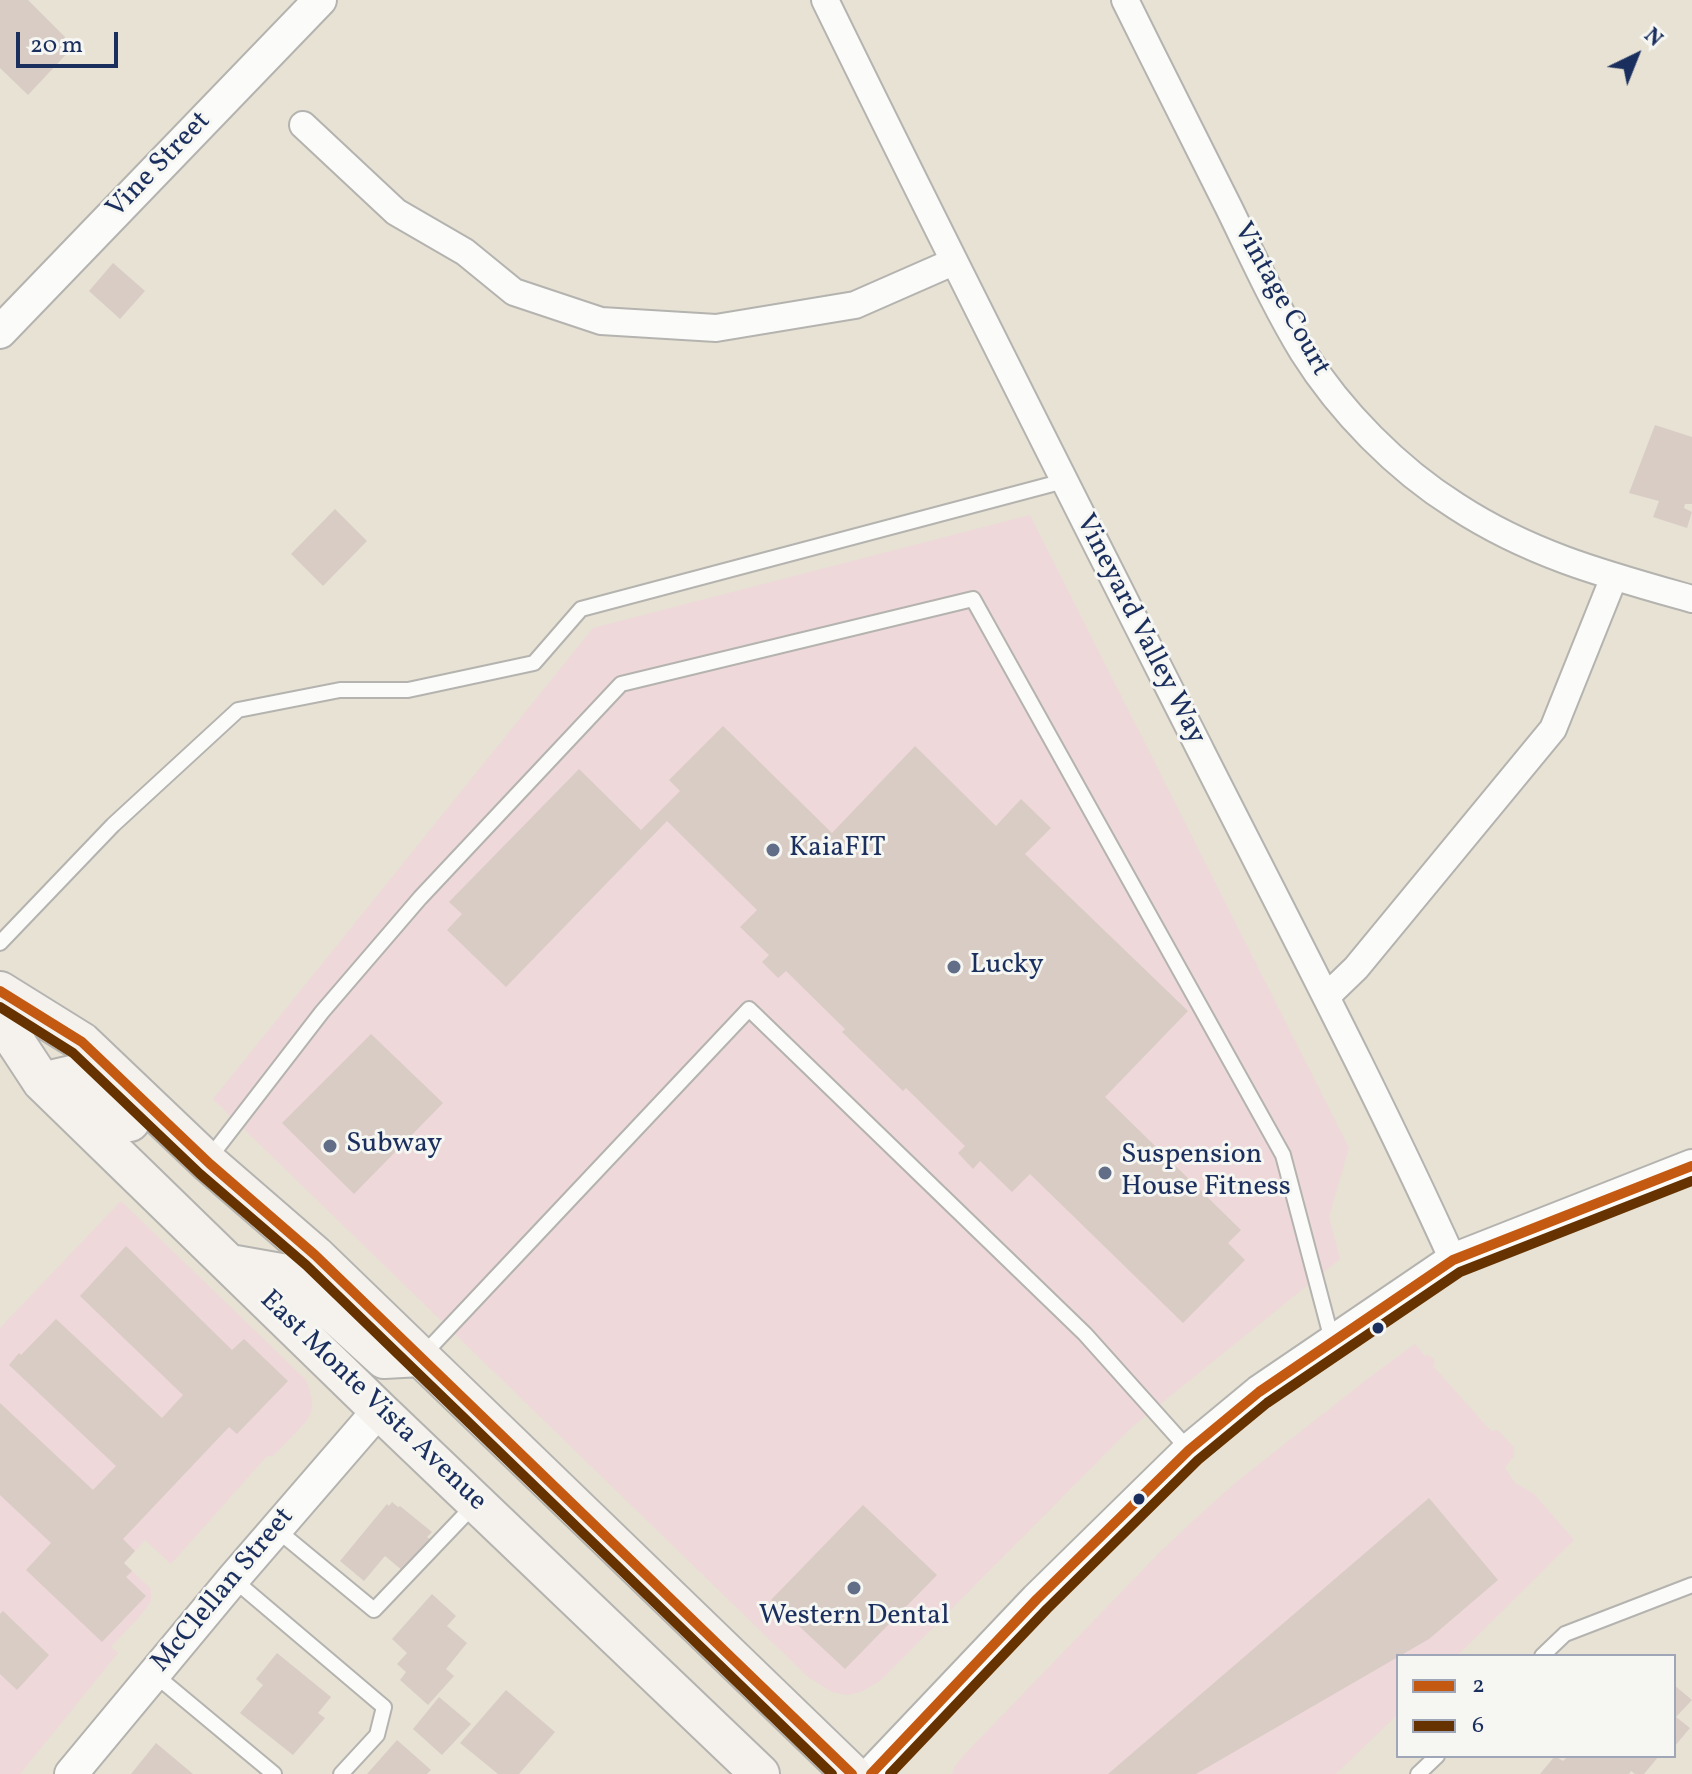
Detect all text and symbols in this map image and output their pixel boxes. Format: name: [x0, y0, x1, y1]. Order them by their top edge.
scale bar: [20, 16, 122, 66]
north arrow: [1596, 16, 1676, 96]
text: N: [1636, 21, 1669, 55]
text: 20 m: [30, 29, 83, 63]
street label: Vine Street: [101, 106, 219, 226]
street label: Vintage Court: [1224, 217, 1336, 383]
street label: Vineyard Valley Way: [1066, 509, 1212, 751]
place label: KaiaFIT: [789, 833, 886, 867]
marker: KaiaFIT: [764, 841, 782, 859]
place label: Lucky: [970, 950, 1044, 984]
marker: Lucky: [945, 958, 963, 976]
place label: Subway: [346, 1129, 442, 1163]
marker: Subway: [321, 1137, 339, 1155]
place label: Suspension House Fitness: [1121, 1140, 1291, 1206]
marker: Suspension House Fitness: [1096, 1164, 1114, 1182]
street label: East Monte Vista Avenue: [251, 1285, 493, 1519]
unlabelled marker: [1370, 1320, 1386, 1336]
unlabelled marker: [1131, 1491, 1147, 1507]
street label: McClellan Street: [145, 1502, 303, 1680]
marker: Western Dental: [845, 1579, 863, 1597]
place label: Western Dental: [759, 1601, 949, 1635]
legend: [1396, 1654, 1676, 1758]
text: 2: [1472, 1669, 1485, 1703]
text: 6: [1472, 1709, 1484, 1743]

